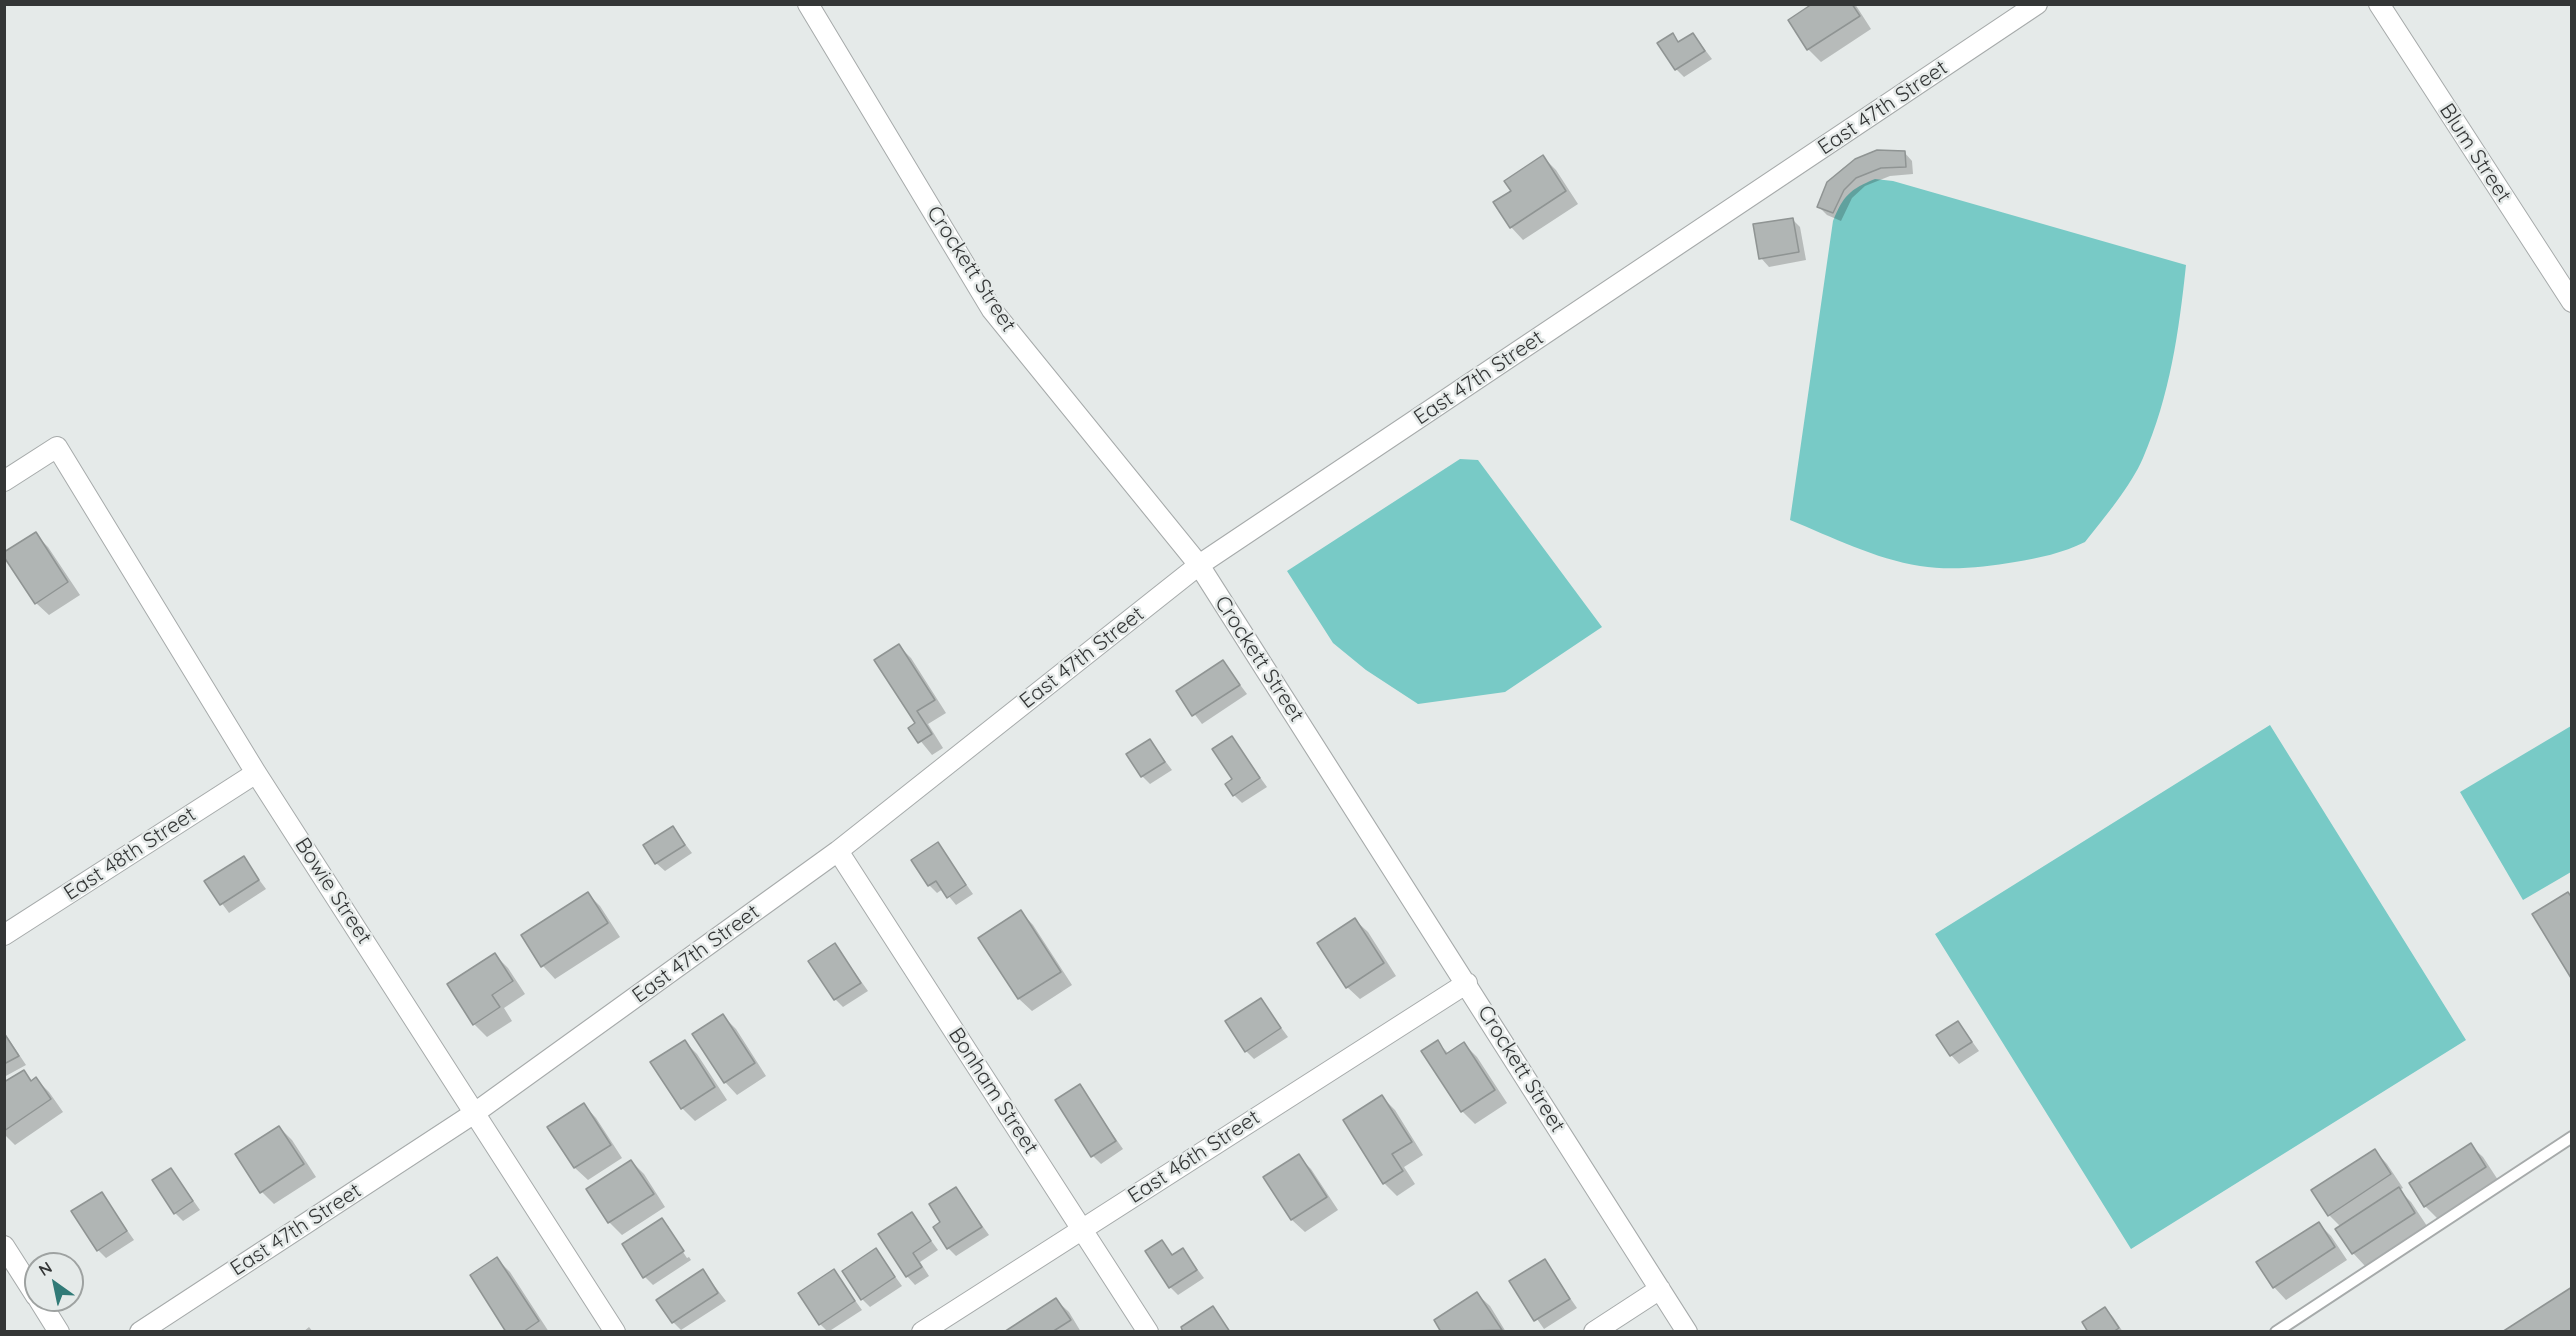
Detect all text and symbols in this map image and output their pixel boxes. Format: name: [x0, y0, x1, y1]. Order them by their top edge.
street label: East 47th Street: [1813, 55, 1953, 161]
street label: Blum Street: [2434, 99, 2516, 207]
street label: Crockett Street: [921, 201, 1021, 337]
street label: East 47th Street: [1409, 325, 1549, 431]
street label: Crockett Street: [1209, 591, 1309, 727]
street label: East 47th Street: [1015, 602, 1149, 714]
street label: East 48th Street: [59, 802, 201, 906]
street label: Bowie Street: [289, 833, 377, 949]
street label: East 47th Street: [628, 900, 764, 1008]
street label: Crockett Street: [1472, 1001, 1570, 1137]
street label: Bonham Street: [943, 1023, 1043, 1159]
street label: East 46th Street: [1123, 1105, 1265, 1209]
street label: East 47th Street: [226, 1178, 366, 1282]
north arrow: [24, 1252, 84, 1312]
text: N: [35, 1257, 56, 1280]

